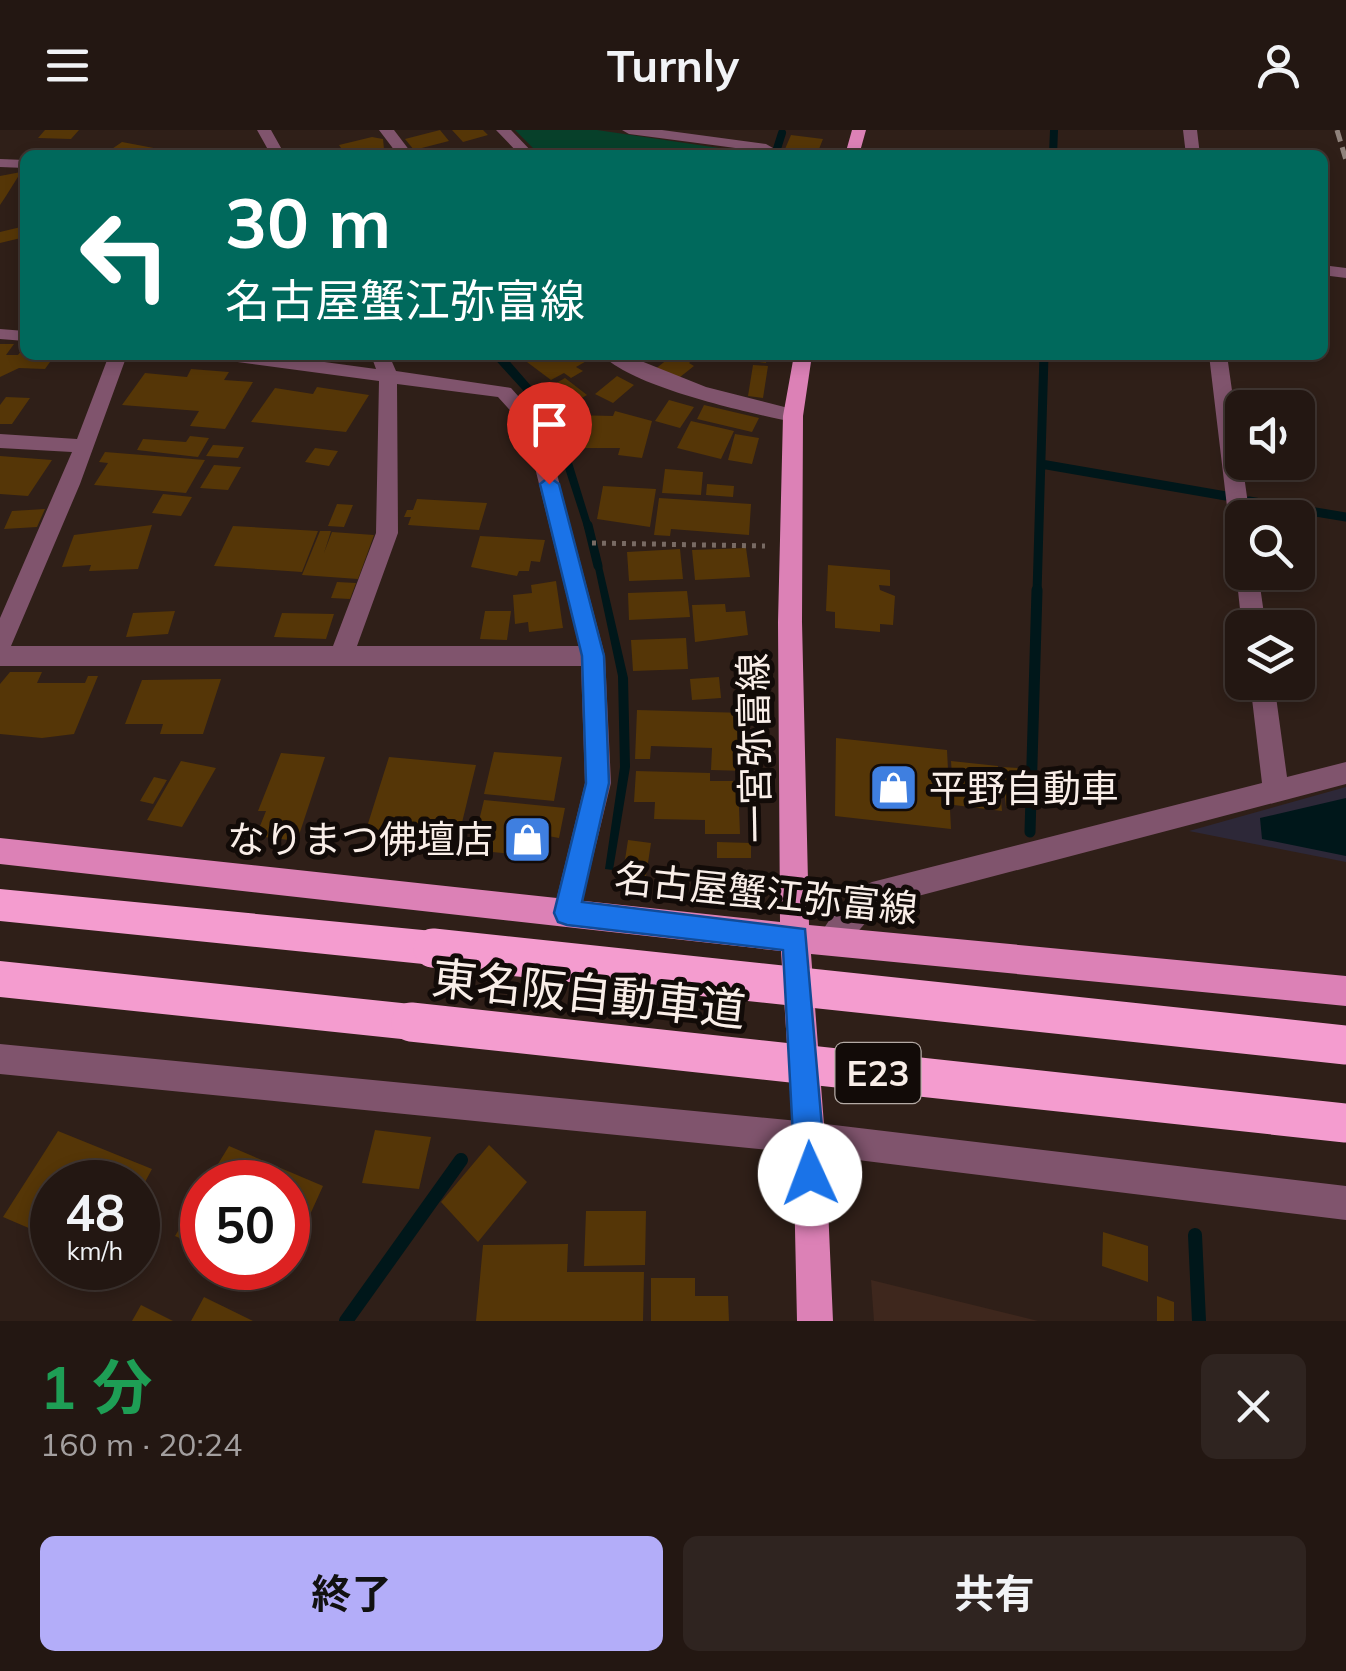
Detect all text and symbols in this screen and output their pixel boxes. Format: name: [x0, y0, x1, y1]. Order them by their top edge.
text: Turnly: [607, 37, 739, 93]
icon: menu: [40, 38, 95, 93]
icon: person: [1251, 38, 1306, 93]
text: 30 m: [225, 178, 391, 266]
icon: left: [60, 190, 190, 320]
text: 名古屋蟹江弥富線: [225, 272, 585, 328]
pin: [507, 382, 592, 485]
map controls: [1225, 390, 1315, 700]
button: sound: [1225, 390, 1315, 480]
icon: arrive: [522, 397, 577, 452]
button: search: [1225, 500, 1315, 590]
button: layers: [1225, 610, 1315, 700]
street label: 一宮弥富線: [728, 653, 780, 843]
shop icon: 平野自動車: [868, 762, 920, 814]
place label: 平野自動車: [929, 764, 1119, 812]
shop icon: なりまつ佛壇店: [502, 813, 554, 865]
place label: なりまつ佛壇店: [227, 815, 493, 863]
street label: 名古屋蟹江弥富線: [612, 853, 920, 933]
street label: 東名阪自動車道: [429, 949, 749, 1037]
road number: E23: [836, 1043, 920, 1103]
position arrow: [758, 1122, 862, 1226]
speed limit sign: 50: [180, 1160, 310, 1290]
text: 48: [65, 1181, 125, 1244]
text: km/h: [67, 1235, 123, 1266]
text: 1 分: [40, 1349, 152, 1424]
button: close: [1201, 1354, 1306, 1459]
text: 160 m · 20:24: [40, 1424, 242, 1464]
button: 終了: [40, 1536, 663, 1651]
button: 共有: [683, 1536, 1306, 1651]

